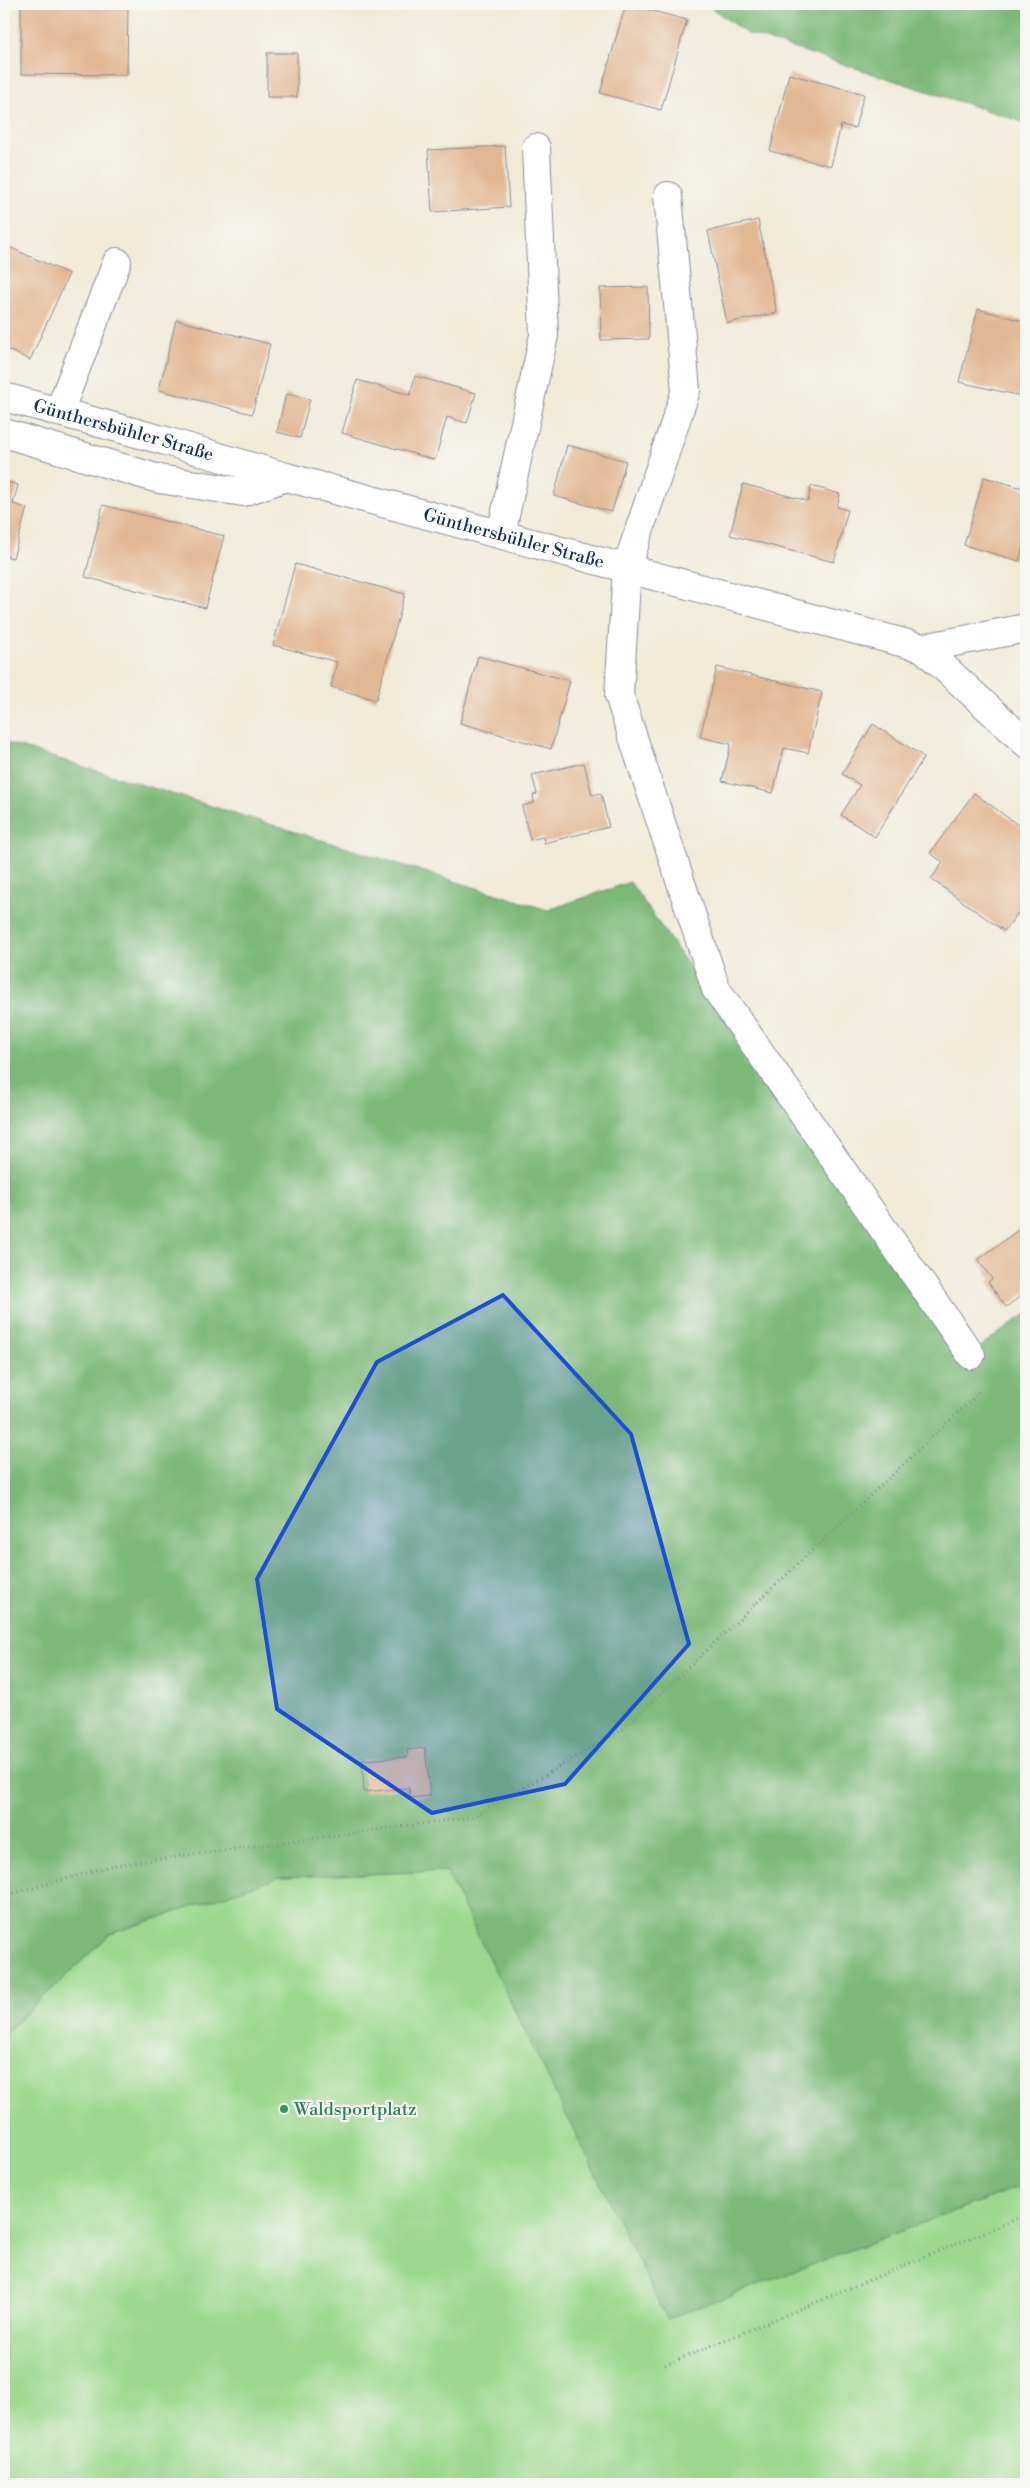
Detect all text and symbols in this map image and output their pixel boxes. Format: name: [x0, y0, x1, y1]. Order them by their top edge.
street label: Günthersbühler Straße: [31, 394, 216, 467]
street label: Günthersbühler Straße: [421, 503, 607, 574]
place label: Waldsportplatz: [293, 2098, 417, 2121]
marker: Waldsportplatz: [278, 2103, 290, 2115]

